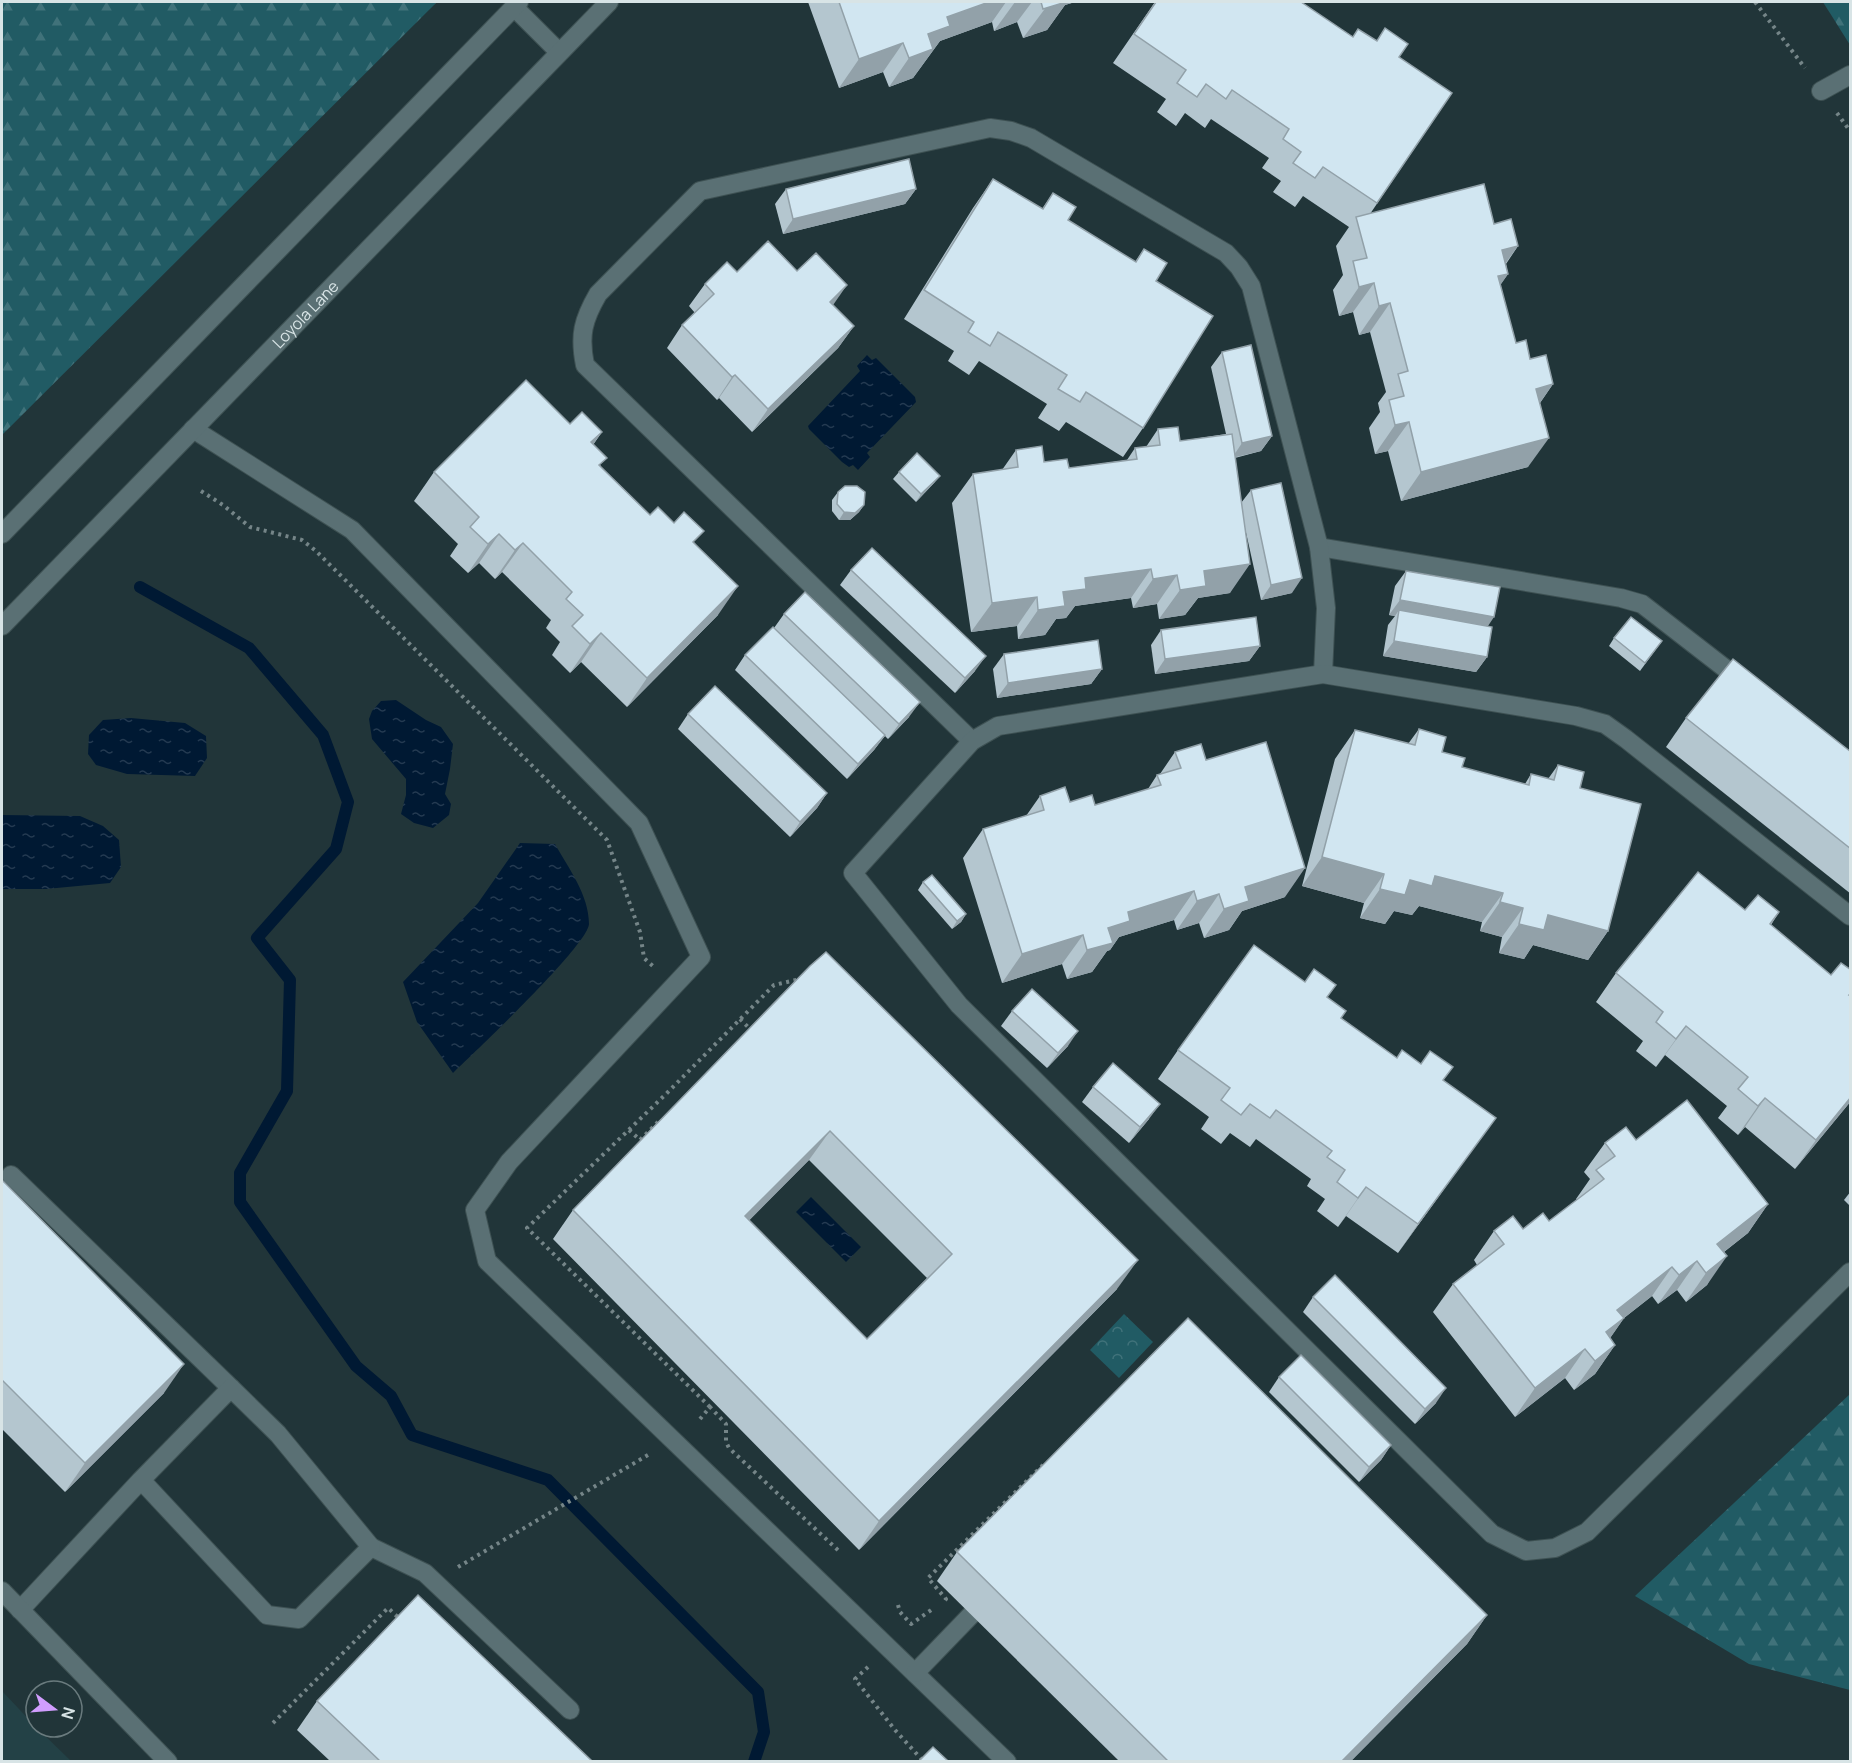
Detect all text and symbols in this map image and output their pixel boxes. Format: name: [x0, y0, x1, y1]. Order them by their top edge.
street label: Loyola Lane: [267, 275, 343, 353]
north arrow: [24, 1679, 84, 1739]
text: N: [56, 1705, 81, 1722]

